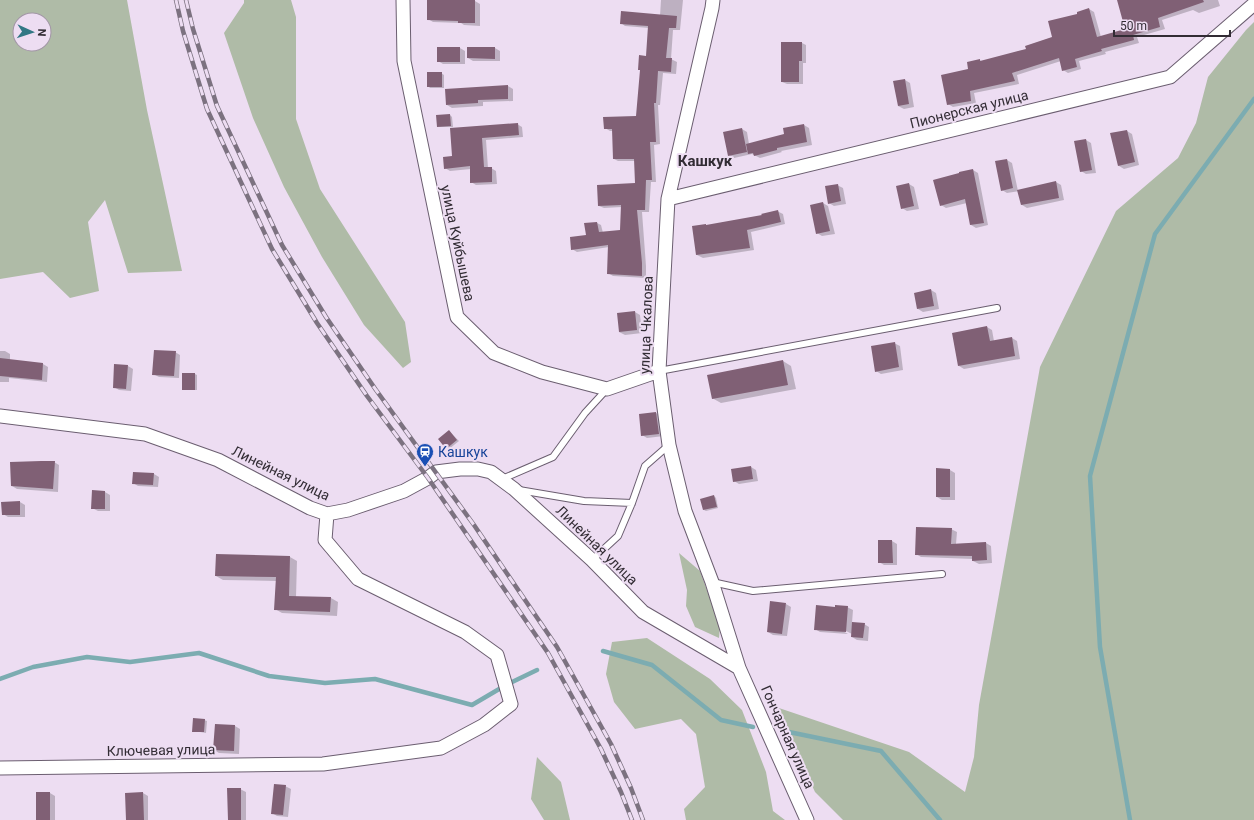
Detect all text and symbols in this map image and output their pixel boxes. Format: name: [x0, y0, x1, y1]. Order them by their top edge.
north arrow: [12, 12, 52, 52]
scale bar: [1114, 12, 1230, 38]
text: 50 m: [1120, 19, 1147, 33]
text: N: [35, 28, 48, 37]
street label: Пионерская улица: [908, 87, 1030, 131]
district label: Кашкук: [678, 152, 733, 170]
street label: улица Куйбышева: [438, 183, 478, 303]
street label: улица Чкалова: [636, 276, 656, 374]
street label: Линейная улица: [229, 442, 333, 504]
station icon: Кашкук: [415, 442, 435, 467]
place label: Кашкук: [438, 444, 488, 460]
street label: Линейная улица: [553, 502, 641, 588]
street label: Гончарная улица: [758, 683, 818, 791]
street label: Ключевая улица: [106, 741, 216, 759]

